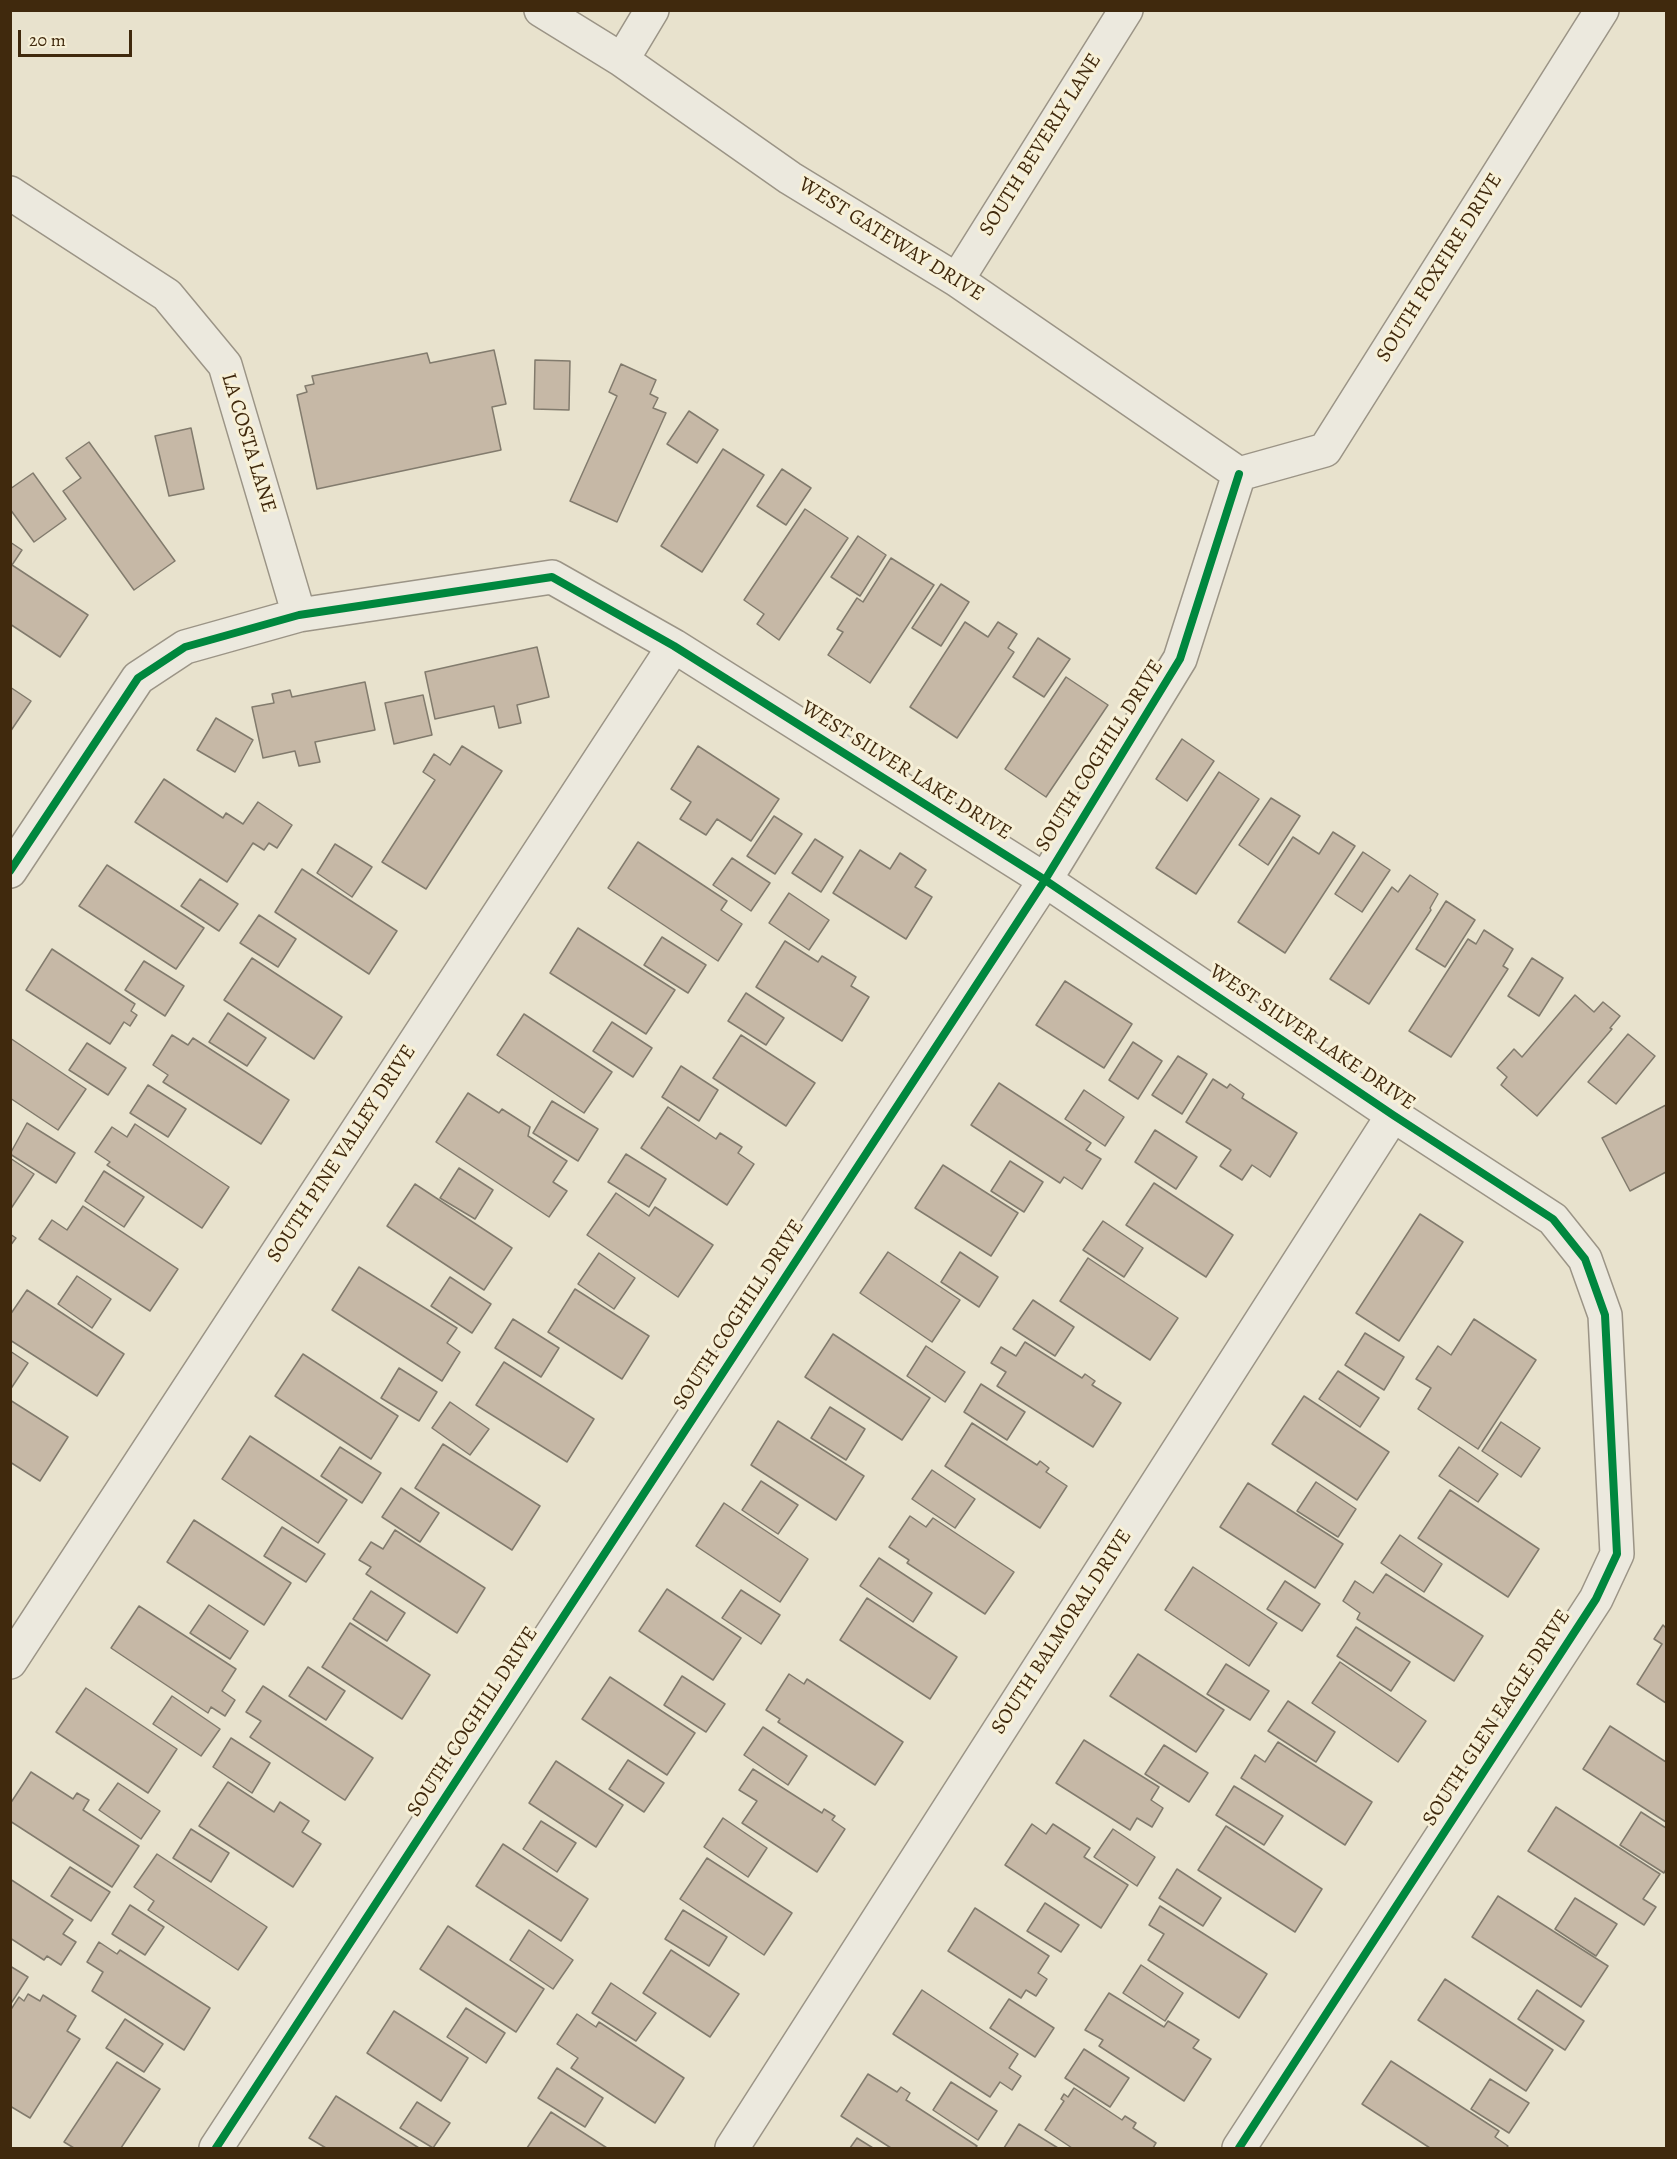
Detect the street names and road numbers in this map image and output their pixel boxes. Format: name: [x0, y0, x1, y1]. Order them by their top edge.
street label: SOUTH BEVERLY LANE: [975, 49, 1107, 241]
street label: SOUTH FOXFIRE DRIVE: [1372, 169, 1508, 367]
street label: WEST GATEWAY DRIVE: [793, 173, 989, 307]
street label: LA COSTA LANE: [215, 370, 281, 516]
street label: SOUTH COGHILL DRIVE: [1031, 655, 1169, 857]
street label: WEST SILVER LAKE DRIVE: [796, 696, 1016, 846]
street label: WEST SILVER LAKE DRIVE: [1204, 960, 1420, 1116]
street label: SOUTH PINE VALLEY DRIVE: [262, 1040, 422, 1268]
street label: SOUTH COGHILL DRIVE: [668, 1215, 810, 1415]
street label: SOUTH BALMORAL DRIVE: [986, 1525, 1138, 1739]
street label: SOUTH GLEN EAGLE DRIVE: [1418, 1605, 1576, 1831]
street label: SOUTH COGHILL DRIVE: [402, 1622, 544, 1822]

